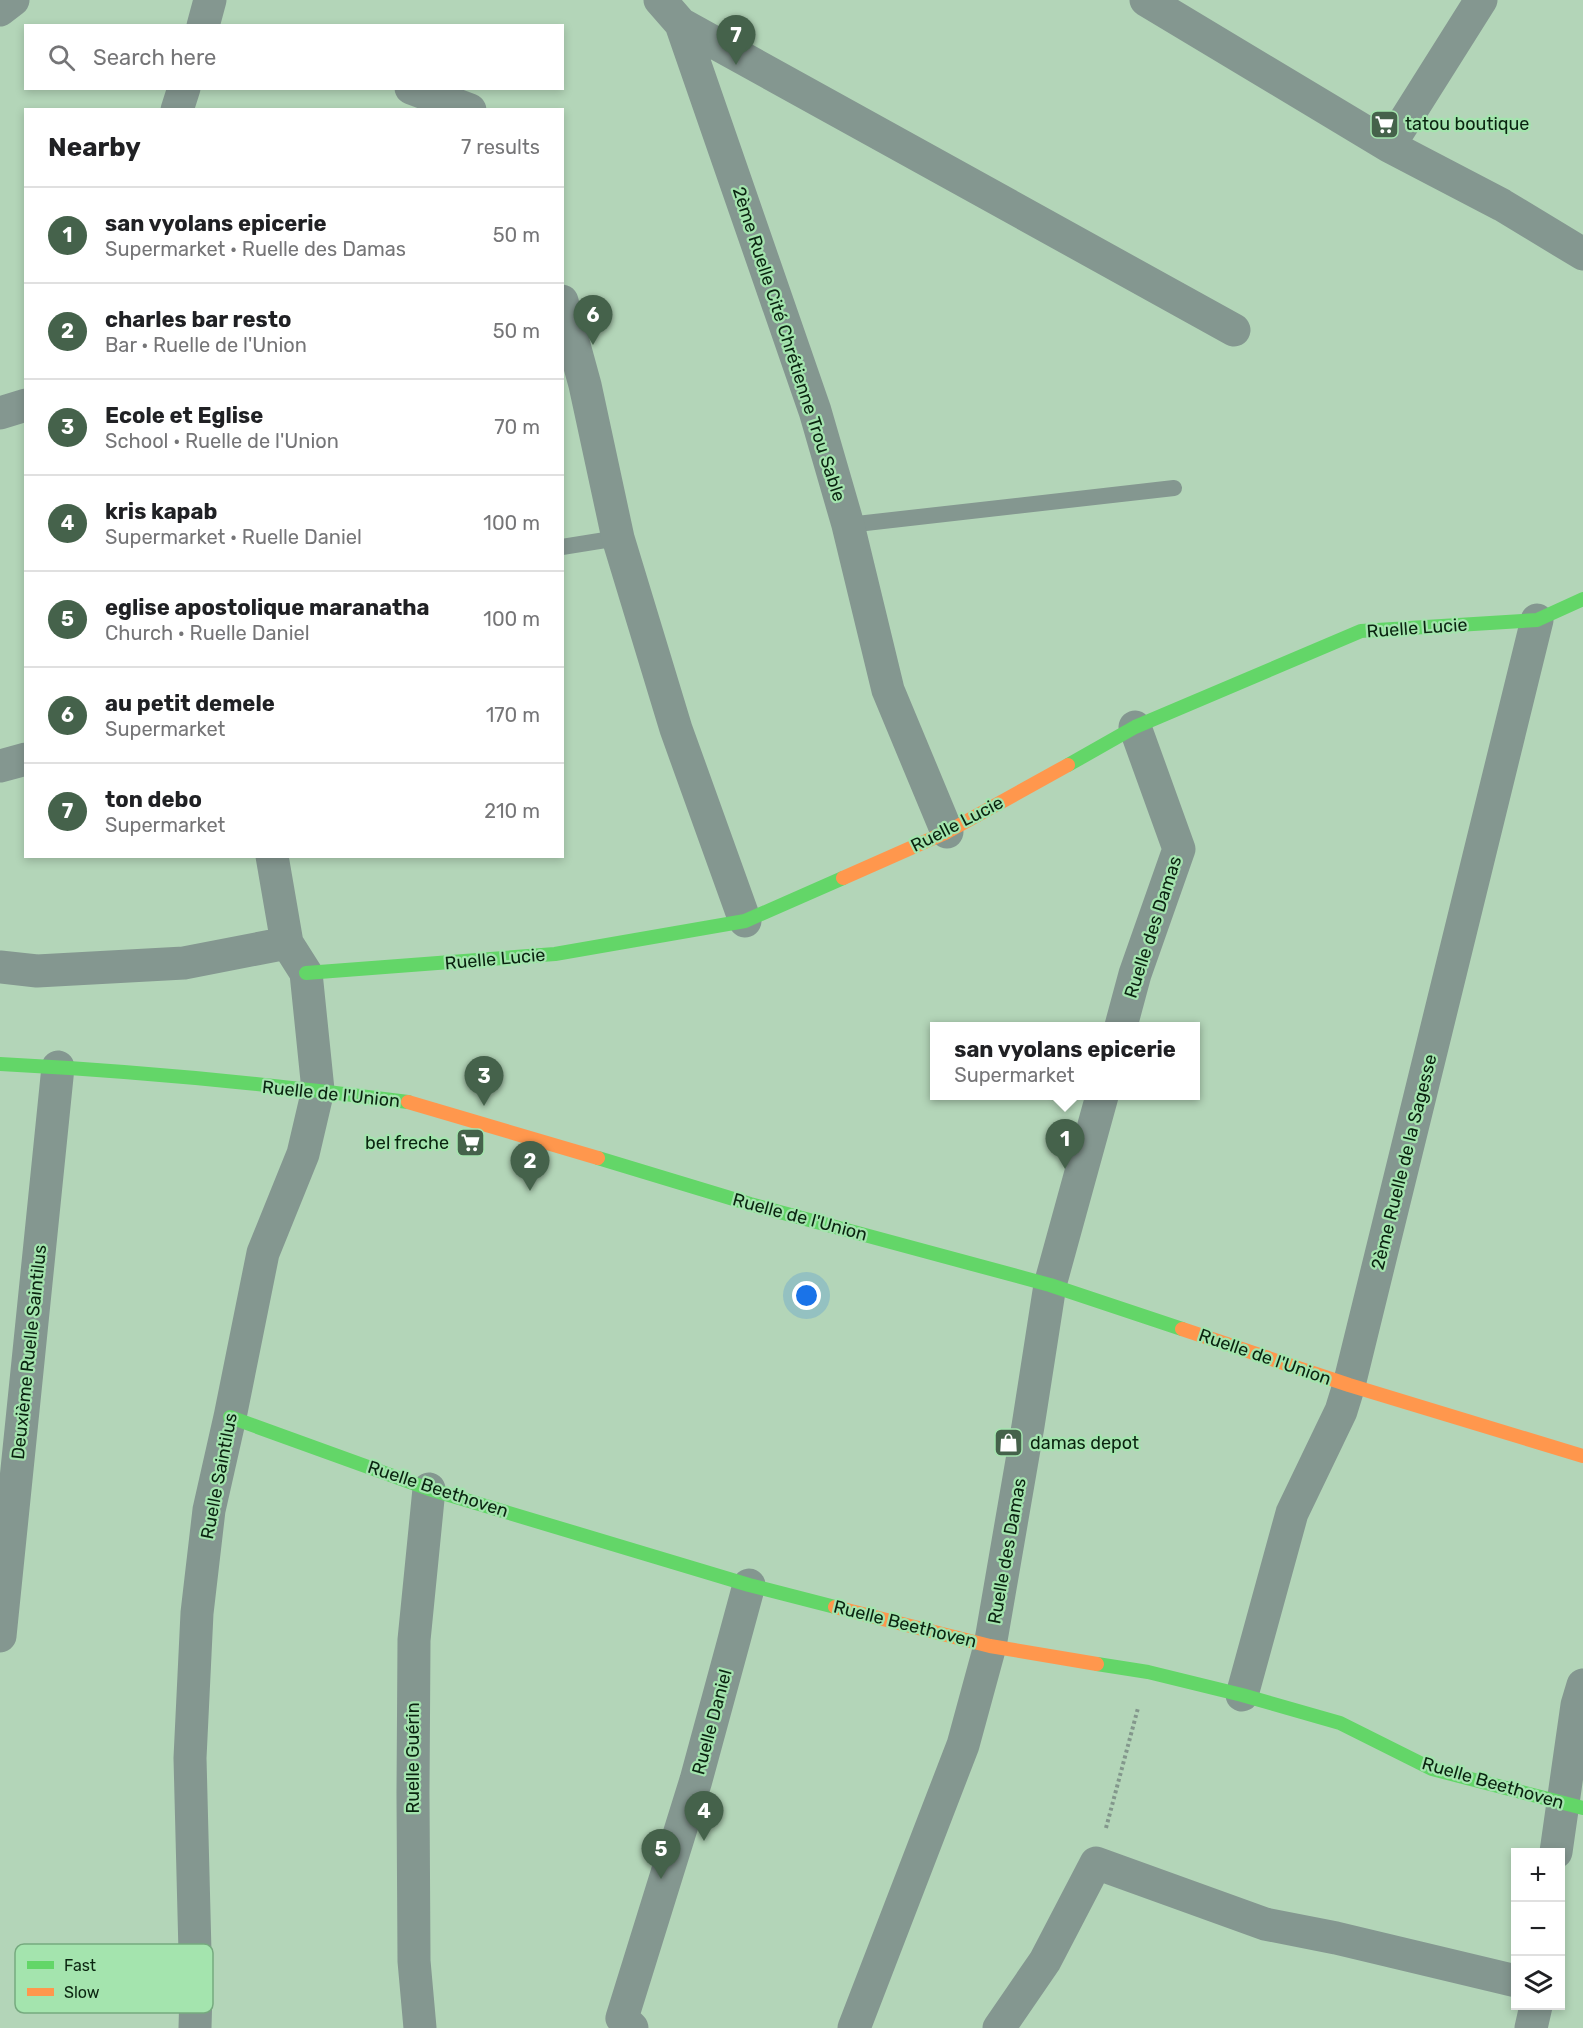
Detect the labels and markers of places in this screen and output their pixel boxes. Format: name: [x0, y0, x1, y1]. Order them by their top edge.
pin: 7: [716, 16, 756, 65]
supermarket icon: tatou boutique: [1368, 108, 1400, 140]
place label: tatou boutique: [1405, 113, 1529, 135]
pin: 6: [574, 296, 612, 345]
pin: 3: [464, 1056, 504, 1106]
pin: 1: [1046, 1120, 1084, 1169]
supermarket icon: bel freche: [454, 1127, 486, 1159]
place label: bel freche: [365, 1132, 449, 1154]
pin: 2: [510, 1142, 550, 1191]
shop icon: damas depot: [993, 1427, 1025, 1459]
place label: damas depot: [1030, 1432, 1139, 1454]
pin: 4: [684, 1792, 724, 1841]
pin: 5: [642, 1830, 680, 1879]

